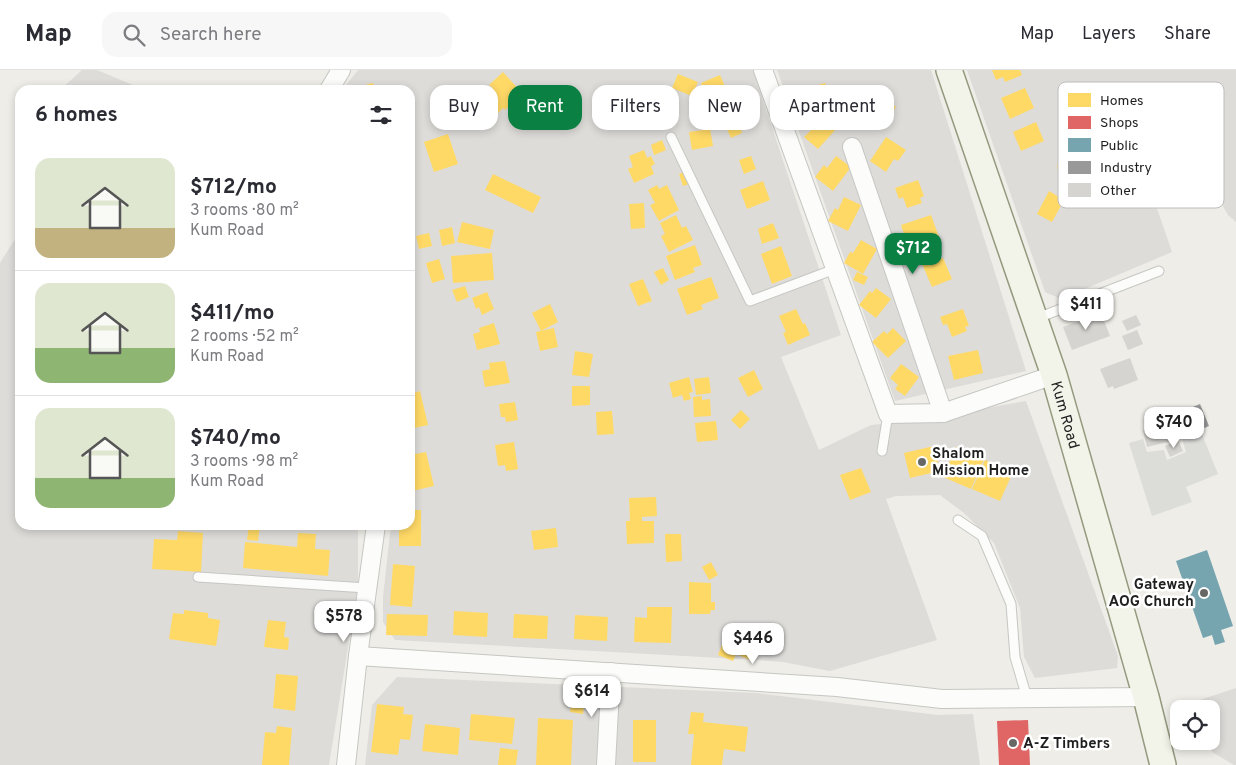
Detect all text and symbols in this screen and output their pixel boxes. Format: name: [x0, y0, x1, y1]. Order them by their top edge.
search box: [102, 12, 452, 57]
text: Map: [25, 20, 72, 50]
icon: search: [120, 21, 148, 49]
text: Search here: [160, 23, 261, 47]
text: Map: [1020, 23, 1054, 46]
text: Layers: [1082, 23, 1136, 46]
text: Share: [1164, 23, 1211, 46]
legend: [1058, 82, 1224, 208]
chip: Buy: [430, 85, 498, 130]
chip: Rent: [508, 85, 582, 130]
chip: Filters: [592, 85, 679, 130]
chip: New: [689, 85, 760, 130]
chip: Apartment: [770, 85, 894, 130]
text: Homes: [1100, 93, 1144, 110]
icon: filters: [367, 101, 395, 129]
text: 6 homes: [35, 102, 118, 129]
text: Shops: [1100, 115, 1139, 132]
text: Public: [1100, 138, 1139, 155]
text: Industry: [1100, 160, 1152, 177]
text: $712/mo: [190, 174, 277, 201]
icon: home: [75, 178, 135, 238]
text: Other: [1100, 183, 1137, 200]
text: 3 rooms · 80 m²: [190, 201, 299, 221]
text: Kum Road: [190, 221, 264, 241]
pin: $712: [883, 232, 943, 275]
text: $712: [896, 239, 930, 259]
pin: $411: [1056, 288, 1116, 331]
text: $411: [1070, 295, 1102, 315]
text: $411/mo: [190, 300, 274, 327]
icon: home: [75, 303, 135, 363]
text: 2 rooms · 52 m²: [190, 327, 299, 347]
text: Kum Road: [190, 347, 264, 367]
street label: Kum Road: [1045, 379, 1083, 451]
pin: $740: [1144, 406, 1204, 449]
text: $740: [1155, 413, 1193, 433]
text: $740/mo: [190, 425, 281, 452]
icon: home: [75, 428, 135, 488]
place label: Shalom Mission Home: [932, 445, 1029, 481]
text: 3 rooms · 98 m²: [190, 452, 298, 472]
marker: Shalom Mission Home: [916, 456, 928, 468]
text: Kum Road: [190, 472, 264, 492]
place label: Gateway AOG Church: [1108, 576, 1194, 612]
marker: Gateway AOG Church: [1198, 587, 1210, 599]
pin: $578: [314, 600, 374, 643]
text: $578: [325, 607, 363, 627]
pin: $446: [723, 622, 783, 665]
text: $446: [733, 629, 773, 649]
pin: $614: [562, 676, 622, 718]
text: $614: [574, 682, 610, 702]
map controls: [1170, 700, 1220, 750]
button: locate: [1170, 700, 1220, 750]
place label: A-Z Timbers: [1023, 735, 1110, 754]
marker: A-Z Timbers: [1007, 737, 1019, 749]

